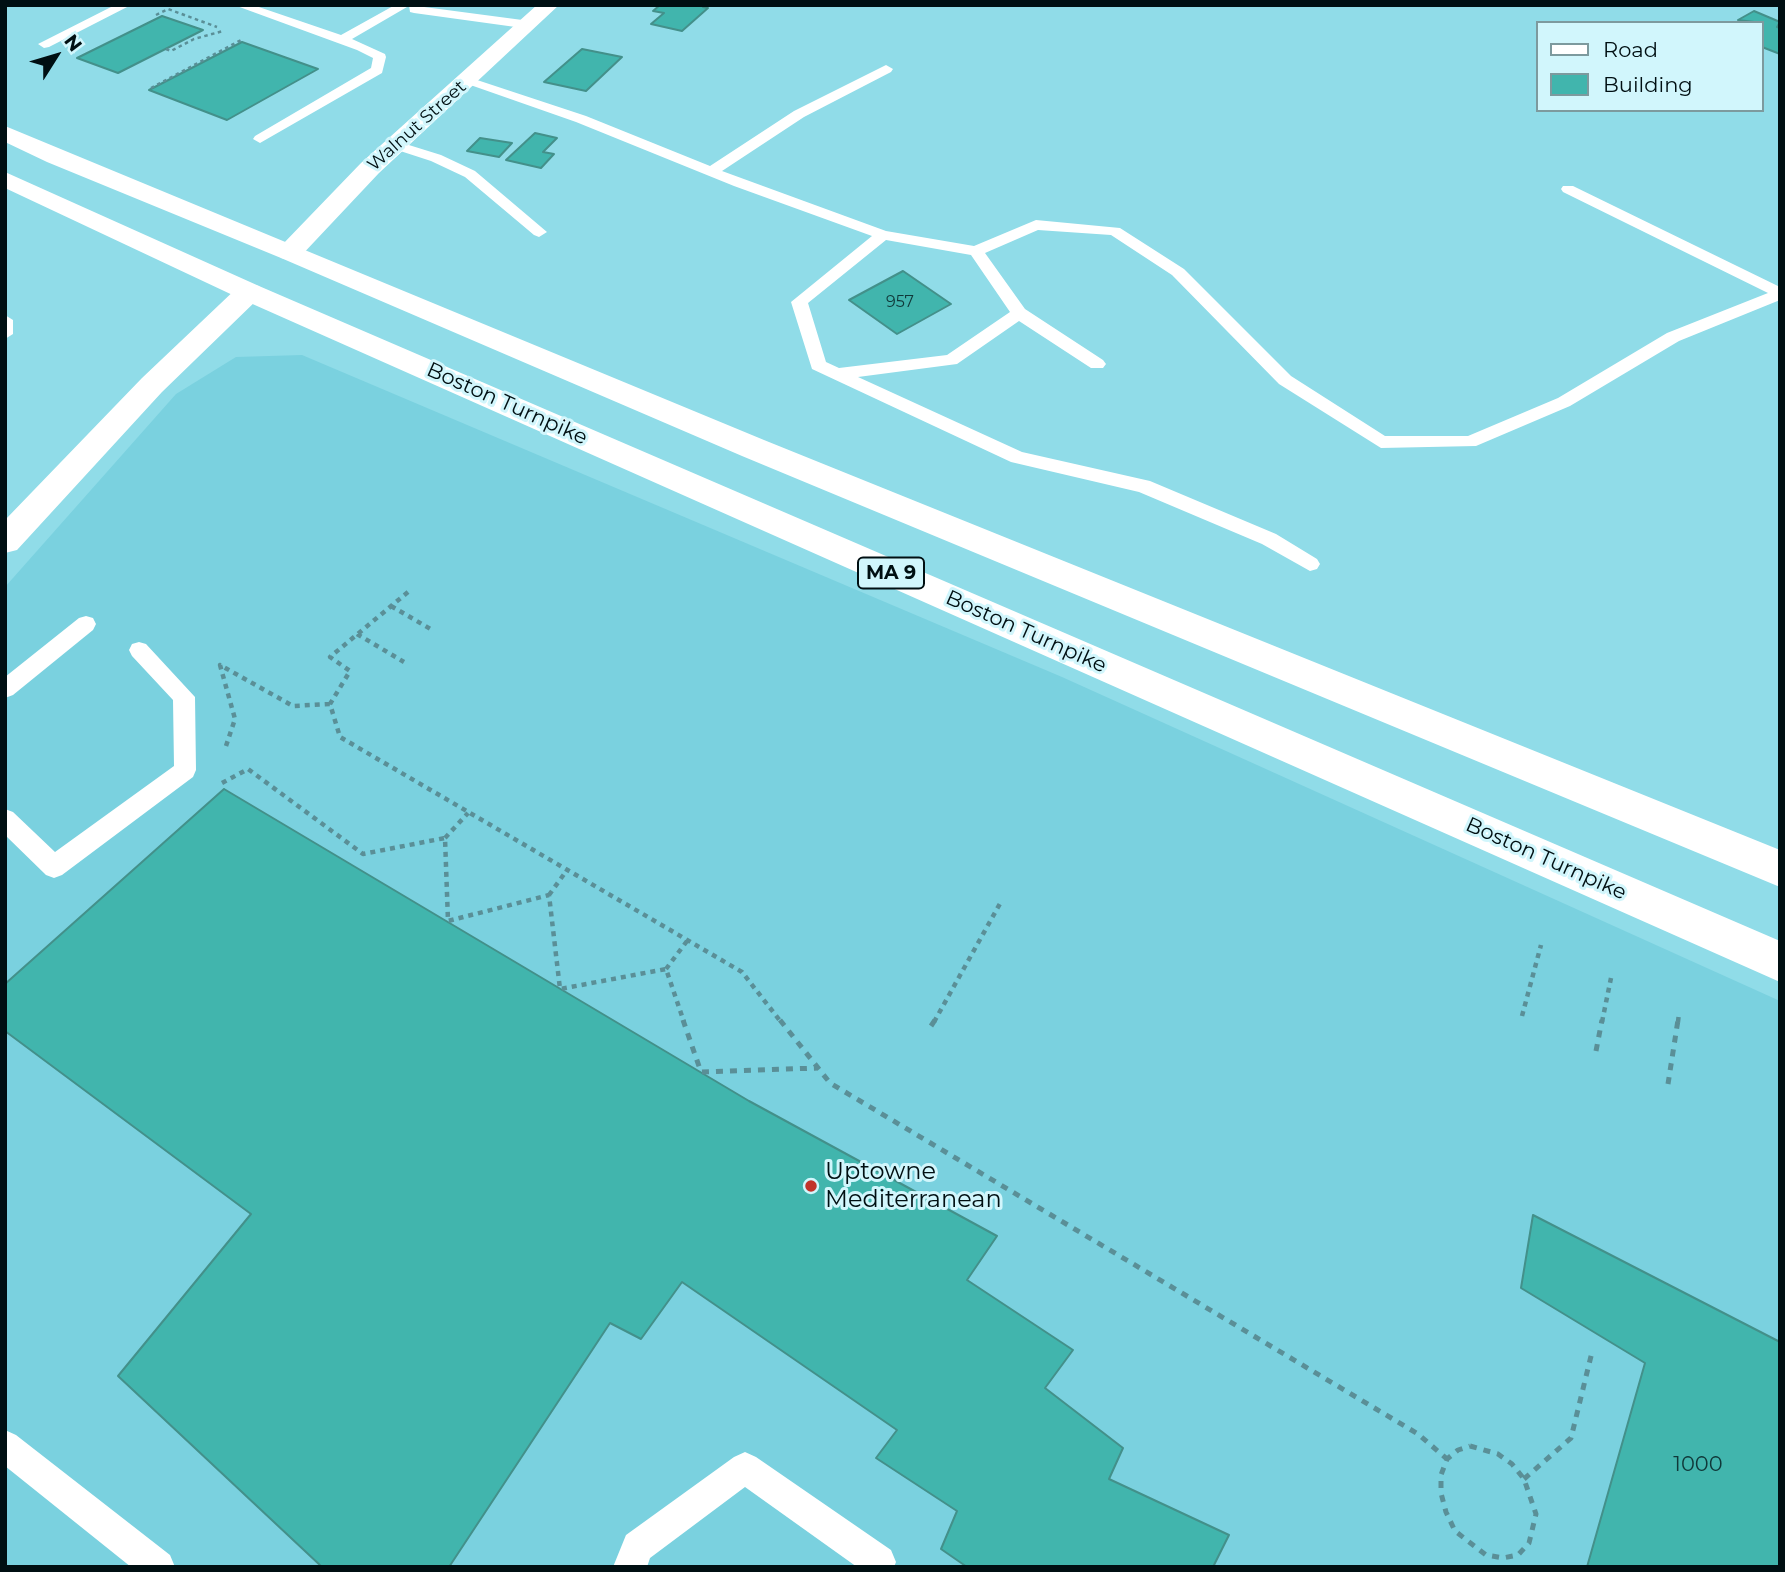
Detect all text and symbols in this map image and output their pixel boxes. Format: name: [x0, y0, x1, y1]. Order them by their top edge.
north arrow: [21, 21, 91, 91]
legend: [1536, 21, 1764, 112]
text: N: [59, 30, 87, 56]
text: Road: [1603, 37, 1658, 62]
text: Building: [1603, 72, 1693, 97]
street label: Walnut Street: [363, 76, 471, 176]
house number: 957: [886, 292, 914, 312]
street label: Boston Turnpike: [423, 357, 591, 451]
road number: MA 9: [858, 558, 924, 588]
street label: Boston Turnpike: [942, 585, 1110, 679]
street label: Boston Turnpike: [1462, 812, 1630, 906]
place label: Uptowne Mediterranean: [825, 1158, 1002, 1214]
marker: Uptowne Mediterranean: [803, 1178, 819, 1194]
house number: 1000: [1673, 1452, 1723, 1478]

